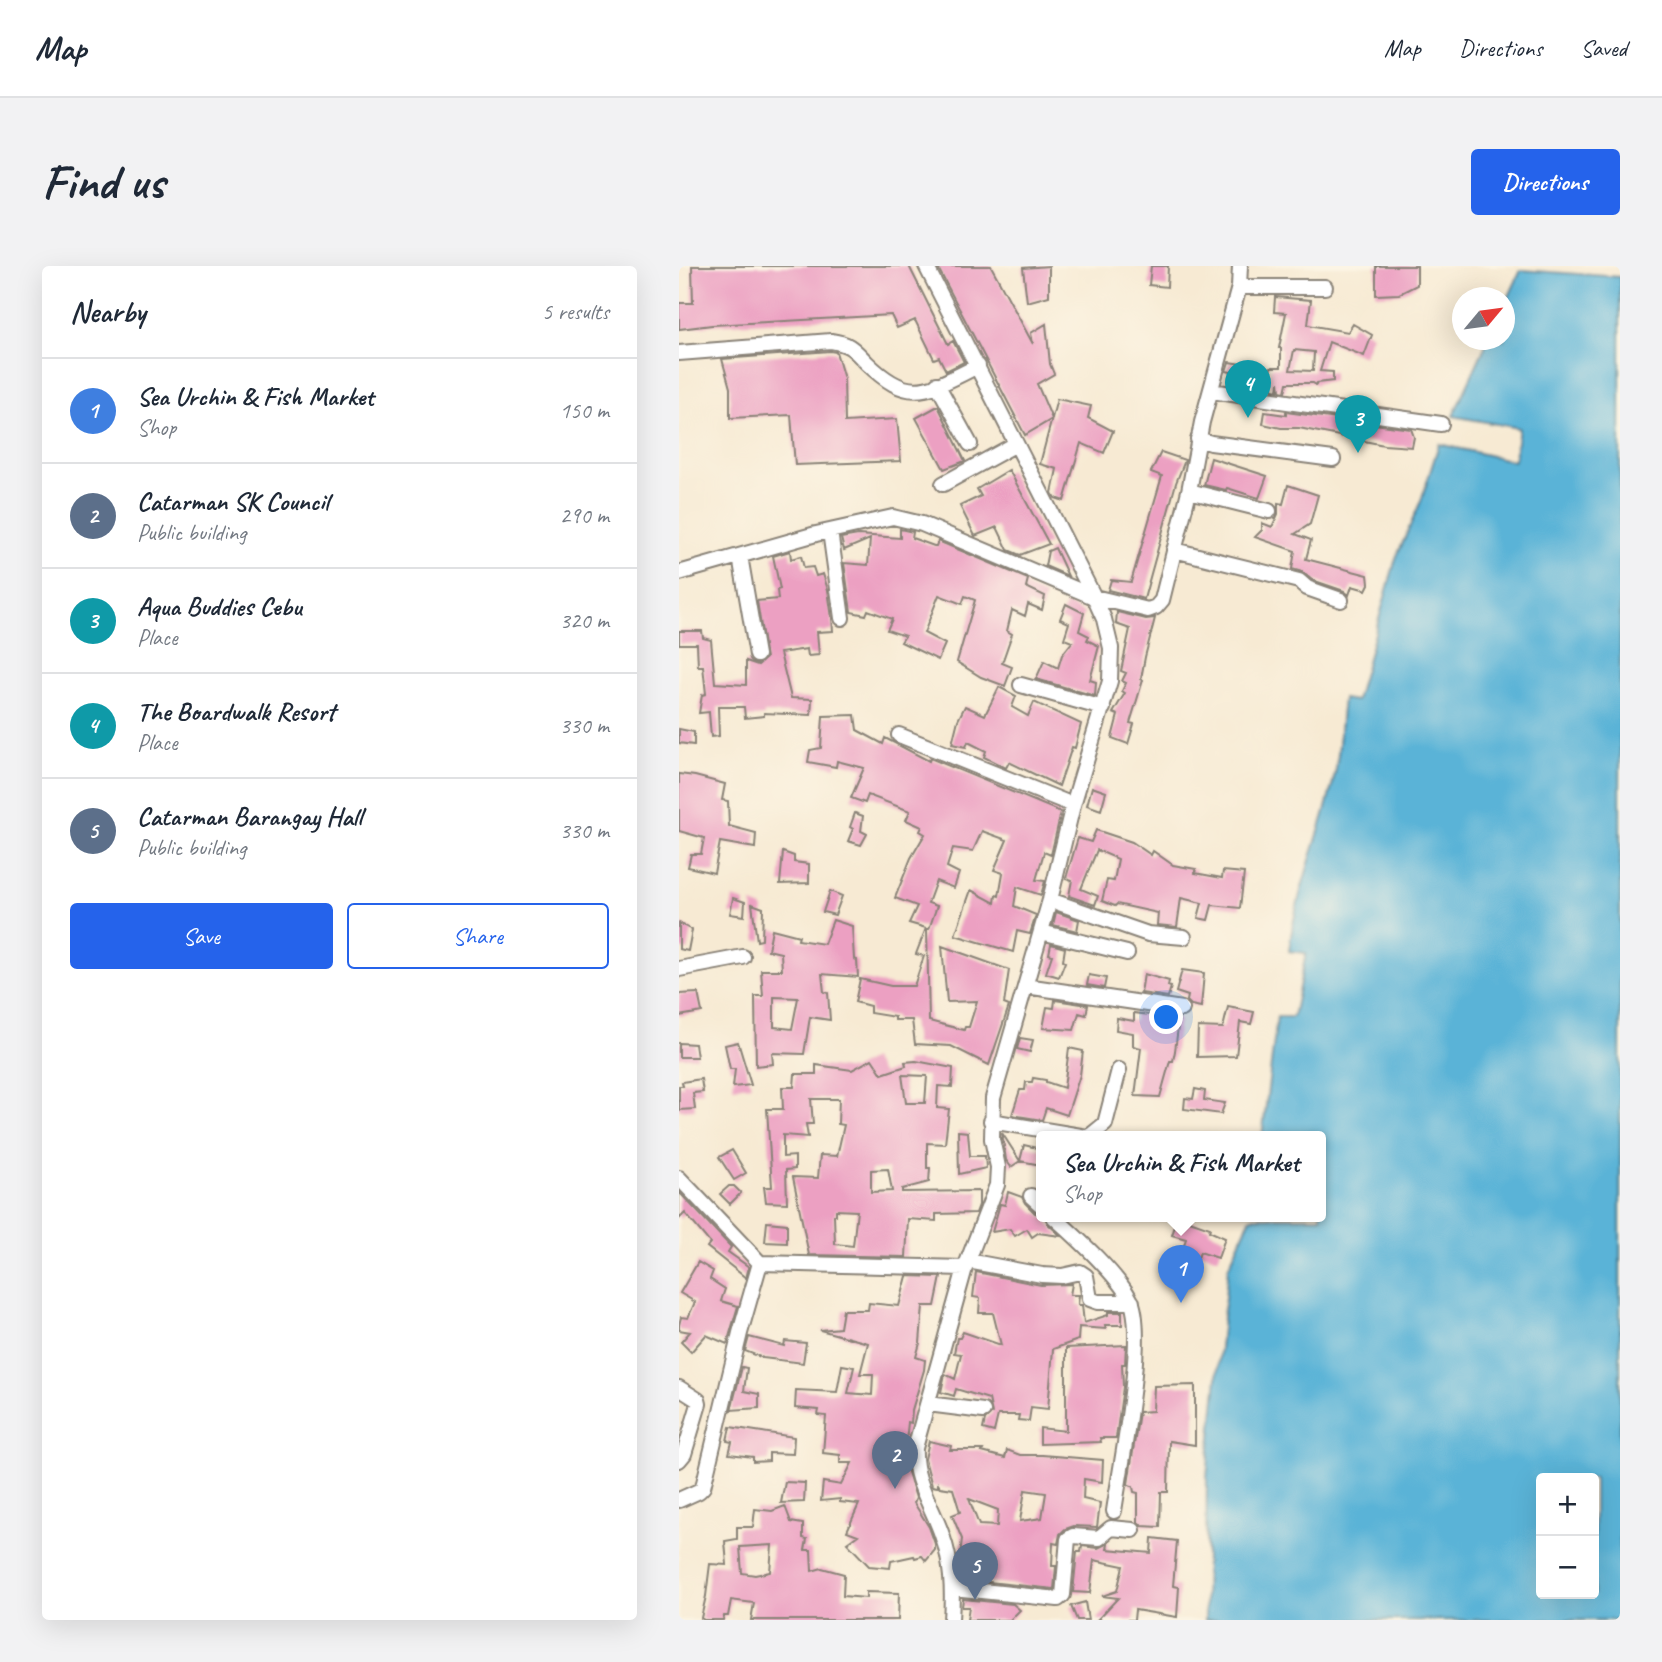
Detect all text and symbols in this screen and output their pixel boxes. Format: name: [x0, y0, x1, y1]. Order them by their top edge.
text: Map: [35, 27, 86, 69]
text: Map: [1384, 33, 1421, 63]
text: Directions: [1459, 33, 1542, 63]
text: Saved: [1580, 33, 1627, 63]
button: Directions: [1471, 149, 1620, 215]
text: Find us: [42, 151, 164, 213]
north arrow: [1452, 287, 1515, 350]
text: Nearby: [70, 293, 146, 331]
text: 5 results: [542, 297, 609, 326]
pin: 4: [1225, 360, 1271, 418]
text: Sea Urchin & Fish Market: [137, 380, 374, 413]
pin: 3: [1335, 395, 1381, 453]
text: 1: [88, 396, 98, 425]
text: 150 m: [560, 396, 609, 425]
text: Shop: [137, 413, 176, 442]
text: Catarman SK Council: [137, 485, 329, 518]
text: 2: [88, 501, 98, 530]
text: 290 m: [560, 501, 609, 530]
text: Public building: [137, 518, 246, 547]
text: Aqua Buddies Cebu: [137, 590, 302, 623]
text: 3: [88, 606, 98, 635]
text: 320 m: [560, 606, 609, 635]
text: Place: [137, 623, 177, 652]
text: The Boardwalk Resort: [137, 695, 335, 728]
text: 4: [88, 711, 98, 740]
text: 330 m: [560, 711, 609, 740]
text: Place: [137, 728, 177, 757]
text: Catarman Barangay Hall: [137, 800, 362, 833]
text: 5: [88, 816, 98, 845]
text: 330 m: [560, 816, 609, 845]
text: Public building: [137, 833, 246, 862]
button: Save: [70, 903, 333, 969]
button: Share: [347, 903, 609, 969]
your location: [1149, 1000, 1183, 1034]
popup: [1036, 1131, 1326, 1222]
text: Sea Urchin & Fish Market: [1063, 1146, 1299, 1179]
text: Shop: [1063, 1179, 1102, 1208]
pin: 1: [1158, 1245, 1204, 1303]
pin: 2: [872, 1431, 918, 1489]
map controls: [1536, 1473, 1599, 1599]
button: +: [1536, 1473, 1599, 1536]
button: −: [1536, 1536, 1599, 1599]
pin: 5: [952, 1542, 998, 1600]

